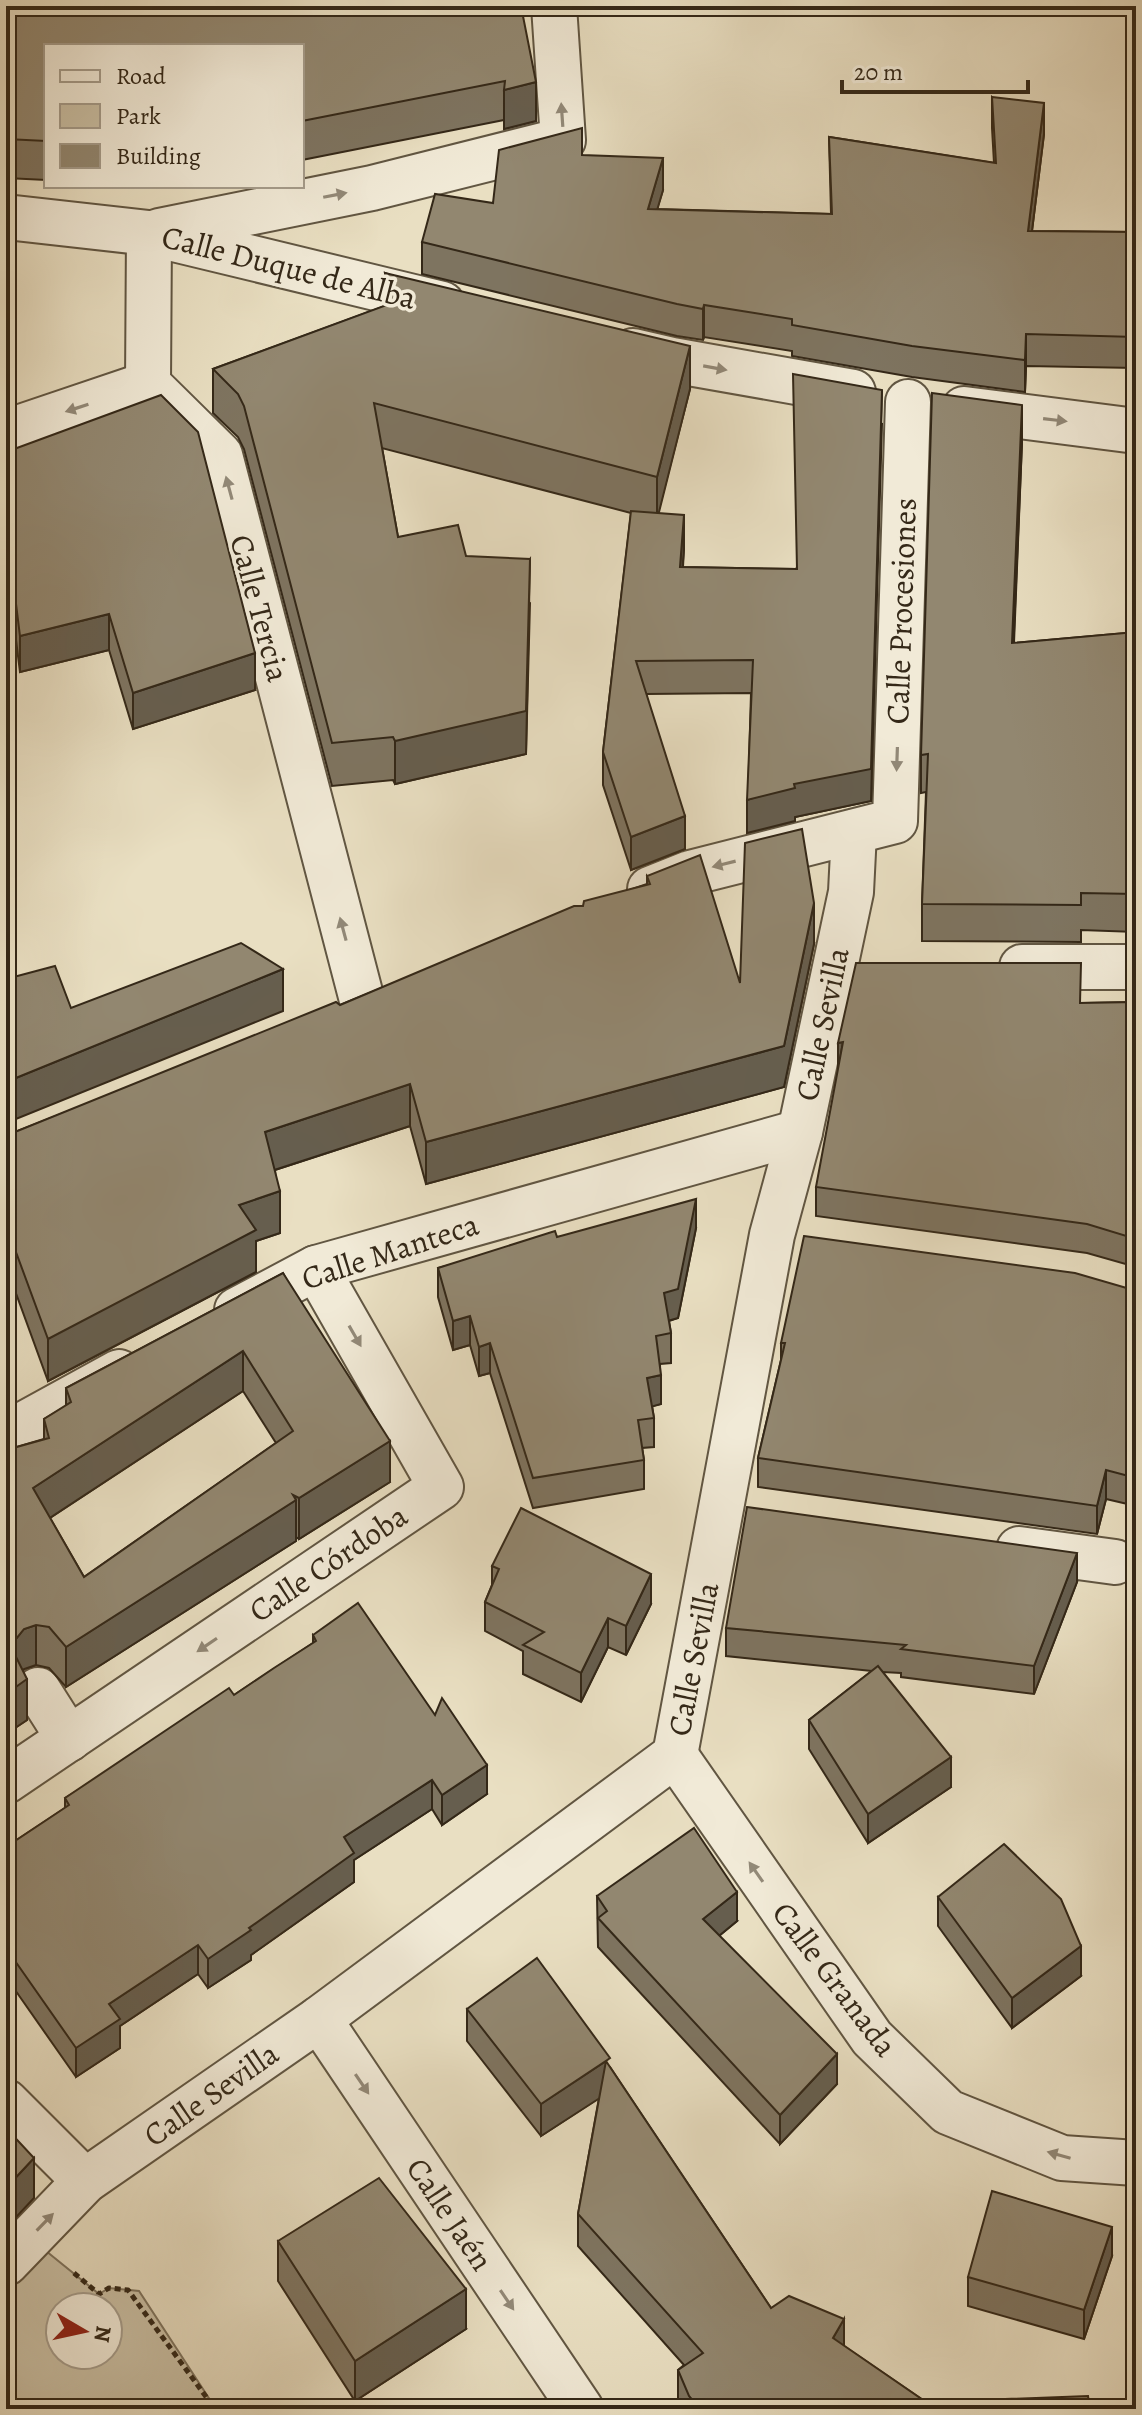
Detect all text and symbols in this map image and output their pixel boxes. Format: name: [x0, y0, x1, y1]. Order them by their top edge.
legend: [44, 44, 304, 188]
scale bar: [842, 44, 1028, 94]
text: 20 m: [854, 56, 903, 88]
text: Road: [116, 60, 166, 92]
text: Park: [116, 100, 161, 132]
one-way arrow: [555, 102, 568, 127]
text: Building: [116, 140, 201, 172]
one-way arrow: [323, 188, 348, 201]
street label: Calle Duque de Alba: [157, 214, 421, 320]
one-way arrow: [703, 362, 728, 374]
one-way arrow: [65, 402, 89, 414]
one-way arrow: [1043, 414, 1068, 427]
one-way arrow: [222, 475, 234, 500]
street label: Calle Procesiones: [875, 497, 927, 725]
street label: Calle Tercia: [219, 530, 301, 686]
one-way arrow: [890, 747, 903, 772]
one-way arrow: [712, 859, 737, 871]
one-way arrow: [337, 916, 349, 941]
street label: Calle Sevilla: [784, 943, 860, 1105]
street label: Calle Manteca: [296, 1202, 484, 1300]
one-way arrow: [348, 1325, 362, 1347]
street label: Calle Córdoba: [240, 1494, 416, 1632]
street label: Calle Sevilla: [657, 1578, 729, 1740]
one-way arrow: [197, 1637, 218, 1652]
one-way arrow: [749, 1861, 764, 1882]
street label: Calle Granada: [762, 1893, 908, 2066]
street label: Calle Sevilla: [135, 2031, 287, 2157]
one-way arrow: [355, 2073, 369, 2095]
street label: Calle Jaén: [396, 2149, 504, 2279]
one-way arrow: [1046, 2149, 1071, 2161]
one-way arrow: [36, 2213, 54, 2232]
one-way arrow: [499, 2289, 514, 2310]
north arrow: [44, 2291, 124, 2371]
text: N: [87, 2324, 119, 2344]

